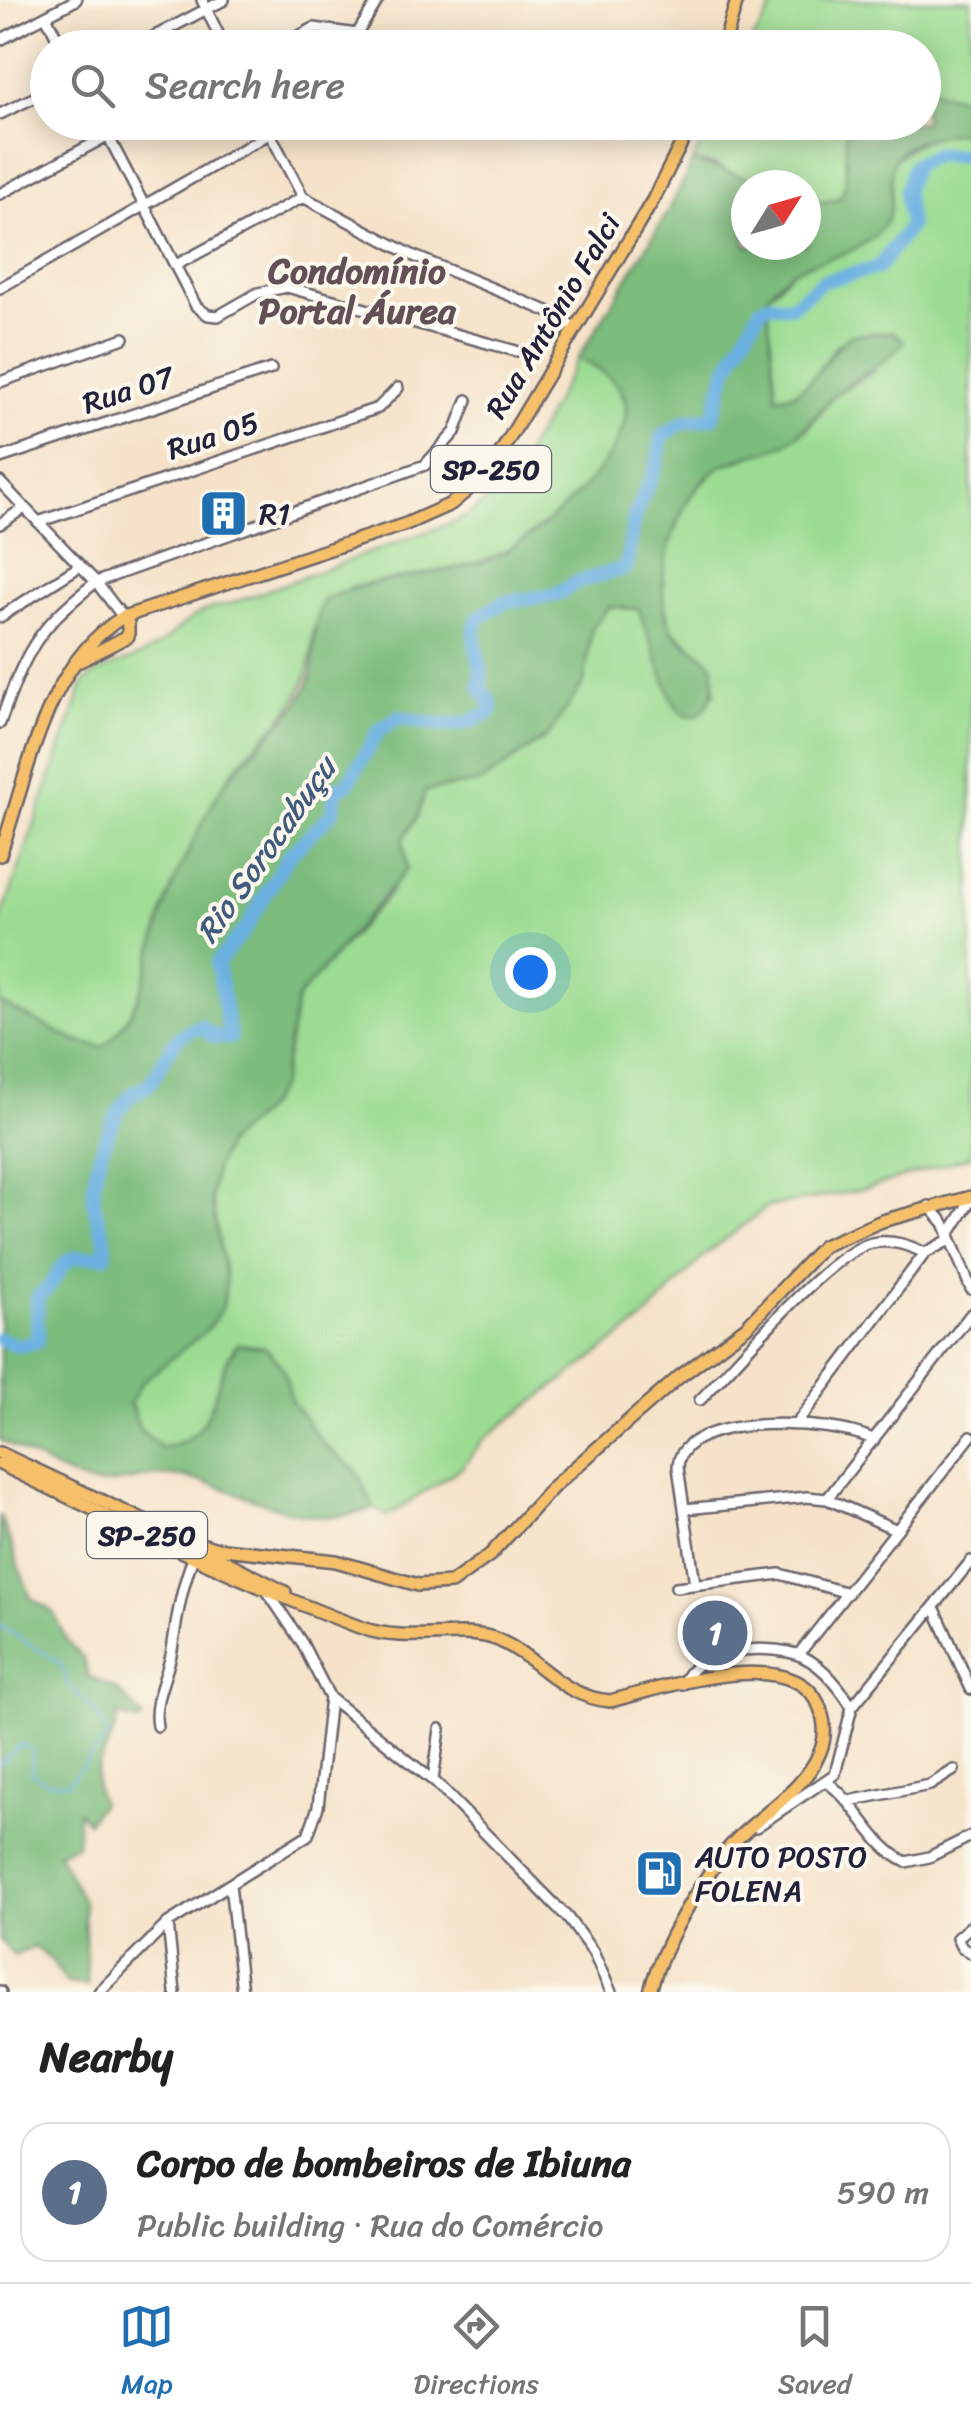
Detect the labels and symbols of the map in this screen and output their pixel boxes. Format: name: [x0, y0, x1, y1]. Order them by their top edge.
north arrow: [731, 170, 821, 260]
street label: Rua Antônio Falci: [470, 201, 637, 429]
district label: Condomínio Portal Áurea: [259, 240, 457, 342]
street label: Rua 07: [75, 349, 182, 430]
street label: Rua 05: [160, 396, 266, 476]
road number: SP-250: [431, 446, 551, 492]
place label: R1: [259, 487, 290, 541]
building icon: R1: [198, 488, 250, 540]
water label: Rio Sorocabuçu: [180, 741, 354, 955]
your location: [505, 947, 556, 998]
road number: SP-250: [87, 1512, 207, 1558]
pin: 1: [682, 1596, 748, 1670]
place label: AUTO POSTO FOLENA: [694, 1830, 867, 1918]
fuel station icon: AUTO POSTO FOLENA: [634, 1848, 686, 1900]

